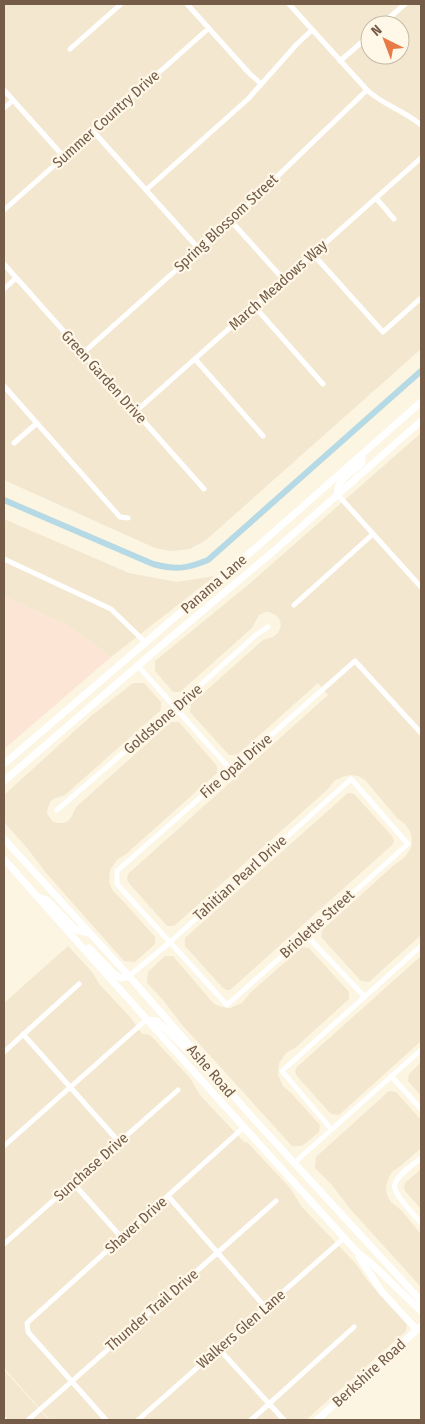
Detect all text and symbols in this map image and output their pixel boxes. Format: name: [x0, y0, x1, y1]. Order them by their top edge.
north arrow: [360, 15, 410, 65]
text: N: [368, 22, 385, 40]
street label: Summer Country Drive: [49, 66, 163, 172]
street label: Spring Blossom Street: [170, 170, 282, 276]
street label: March Meadows Way: [225, 236, 331, 334]
street label: Green Garden Drive: [57, 327, 151, 427]
street label: Panama Lane: [177, 551, 251, 617]
street label: Goldstone Drive: [120, 680, 206, 758]
street label: Fire Opal Drive: [196, 730, 276, 802]
street label: Tahitian Pearl Drive: [190, 831, 290, 925]
street label: Briolette Street: [276, 886, 358, 962]
street label: Ashe Road: [183, 1041, 239, 1101]
street label: Sunchase Drive: [50, 1129, 132, 1205]
street label: Shaver Drive: [101, 1193, 171, 1257]
street label: Thunder Trail Drive: [102, 1265, 202, 1355]
street label: Walkers Glen Lane: [193, 1286, 289, 1372]
street label: Berkshire Road: [329, 1335, 409, 1411]

